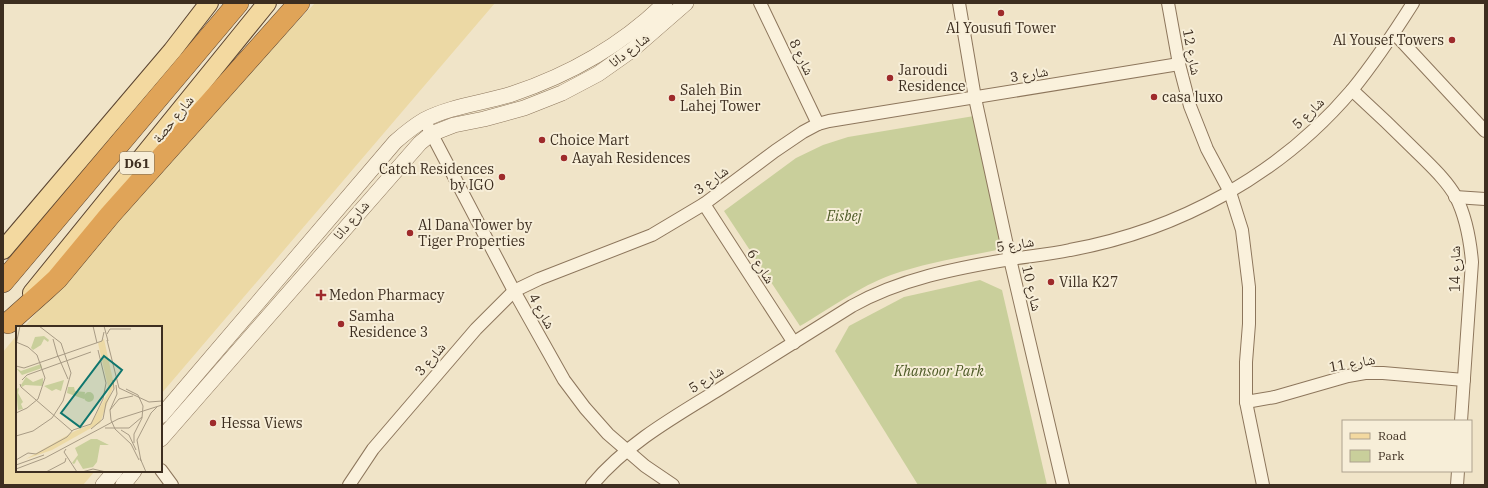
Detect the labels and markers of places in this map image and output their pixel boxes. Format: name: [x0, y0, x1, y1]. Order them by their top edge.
marker: Al Yousufi Tower: [996, 8, 1006, 18]
place label: Al Yousufi Tower: [946, 19, 1057, 37]
place label: Al Yousef Towers: [1333, 31, 1444, 49]
marker: Al Yousef Towers: [1447, 35, 1457, 45]
place label: Jaroudi Residence: [898, 61, 966, 95]
marker: Jaroudi Residence: [885, 73, 895, 83]
place label: Saleh Bin Lahej Tower: [680, 81, 761, 115]
place label: casa luxo: [1162, 88, 1223, 106]
marker: casa luxo: [1149, 92, 1159, 102]
marker: Saleh Bin Lahej Tower: [667, 93, 677, 103]
place label: Choice Mart: [550, 131, 629, 149]
marker: Choice Mart: [537, 135, 547, 145]
place label: Aayah Residences: [572, 149, 691, 167]
marker: Aayah Residences: [559, 153, 569, 163]
place label: Catch Residences by IGO: [379, 160, 494, 194]
marker: Catch Residences by IGO: [497, 172, 507, 182]
place label: Al Dana Tower by Tiger Properties: [418, 216, 533, 250]
marker: Al Dana Tower by Tiger Properties: [405, 228, 415, 238]
place label: Villa K27: [1059, 273, 1118, 291]
marker: Villa K27: [1046, 277, 1056, 287]
place label: Medon Pharmacy: [329, 286, 445, 304]
marker: Medon Pharmacy: [316, 290, 326, 300]
place label: Samha Residence 3: [349, 307, 428, 341]
marker: Samha Residence 3: [336, 319, 346, 329]
place label: Hessa Views: [221, 414, 303, 432]
marker: Hessa Views: [208, 418, 218, 428]

